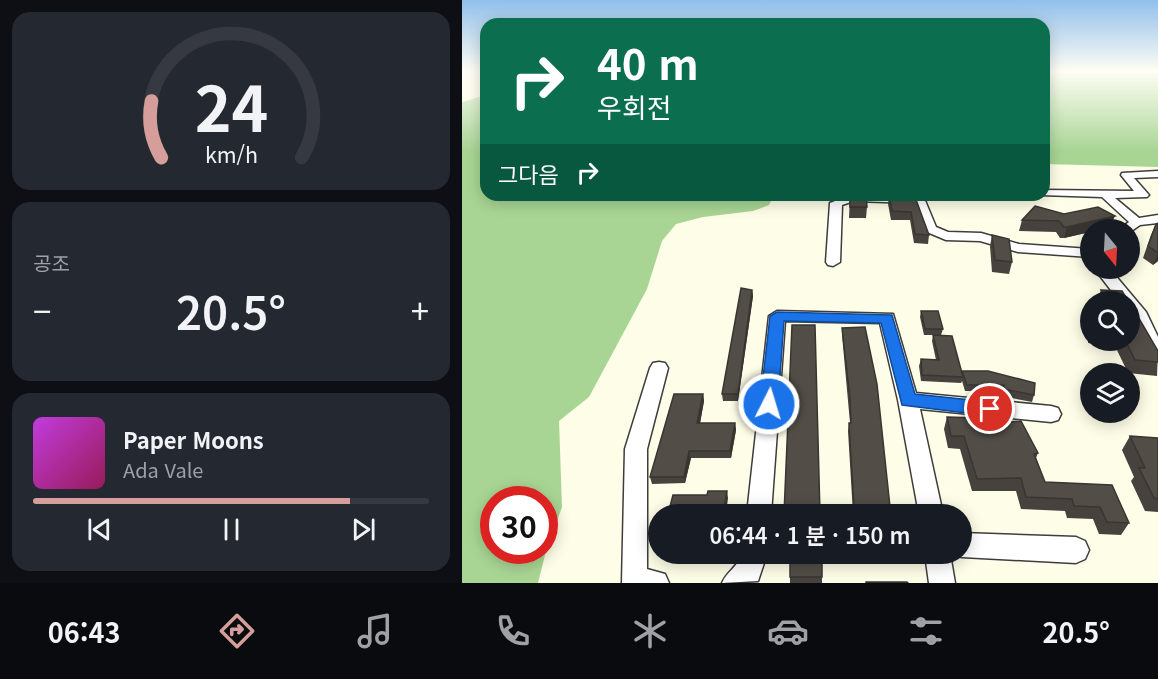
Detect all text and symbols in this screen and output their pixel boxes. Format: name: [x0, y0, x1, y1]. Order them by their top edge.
text: 40 m: [597, 31, 699, 92]
icon: right: [498, 42, 576, 120]
text: 24: [194, 60, 268, 150]
text: 우회전: [597, 87, 672, 126]
text: km/h: [204, 139, 258, 170]
icon: right: [571, 156, 604, 189]
text: 그다음: [498, 157, 559, 189]
north arrow: [1080, 219, 1140, 279]
map controls: [1080, 219, 1140, 423]
text: 공조: [33, 248, 70, 277]
text: 20.5°: [176, 278, 286, 343]
text: −: [33, 286, 51, 334]
text: +: [411, 286, 429, 334]
button: search: [1080, 291, 1140, 351]
button: layers: [1080, 363, 1140, 423]
position arrow: [737, 372, 801, 436]
pin: [964, 383, 1015, 434]
icon: arrive: [973, 392, 1006, 425]
text: Paper Moons: [123, 423, 264, 455]
text: Ada Vale: [123, 455, 203, 484]
speed limit sign: 30: [480, 486, 558, 564]
icon: previous: [83, 513, 116, 546]
icon: pause: [215, 513, 248, 546]
icon: next: [347, 513, 380, 546]
text: 06:44 · 1 분 · 150 m: [710, 518, 910, 550]
icon: directions: [216, 610, 258, 652]
icon: music: [354, 610, 396, 652]
icon: phone: [492, 610, 534, 652]
icon: climate: [629, 610, 671, 652]
icon: car: [767, 610, 809, 652]
icon: filters: [905, 610, 947, 652]
text: 06:43: [48, 612, 120, 651]
text: 20.5°: [1043, 612, 1110, 651]

